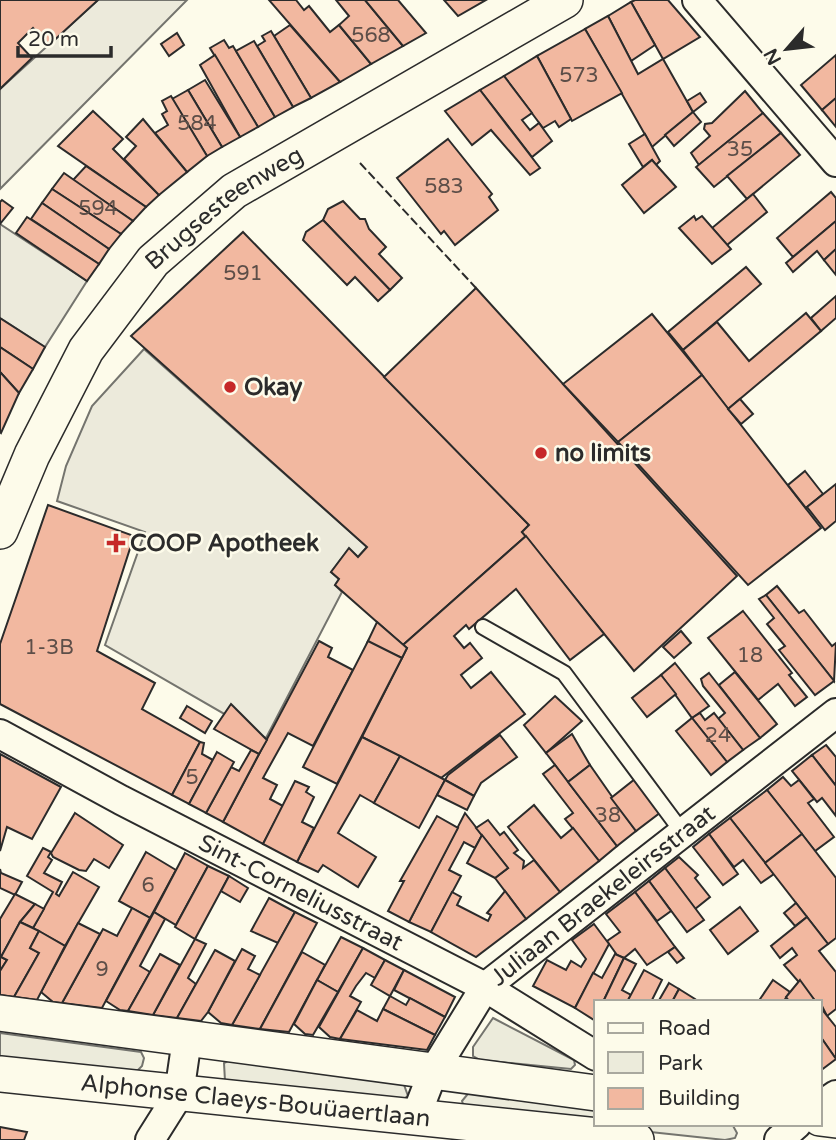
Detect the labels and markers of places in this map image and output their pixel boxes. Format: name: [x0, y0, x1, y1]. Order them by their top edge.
place label: Okay: [244, 373, 302, 402]
marker: Okay: [222, 379, 238, 395]
place label: no limits: [555, 439, 651, 468]
marker: no limits: [533, 445, 549, 461]
place label: COOP Apotheek: [130, 529, 319, 558]
marker: COOP Apotheek: [108, 535, 124, 551]

